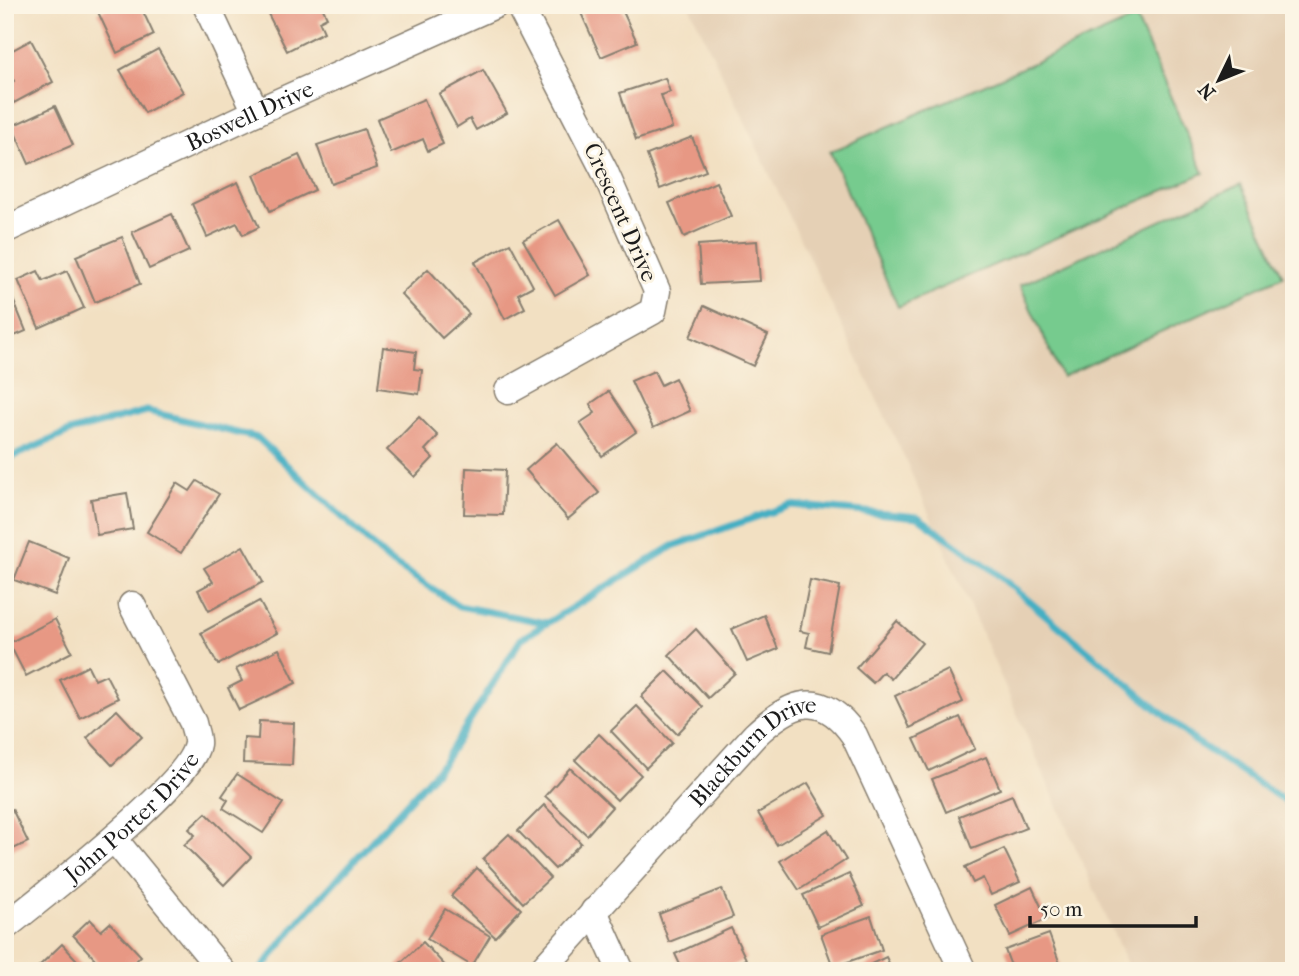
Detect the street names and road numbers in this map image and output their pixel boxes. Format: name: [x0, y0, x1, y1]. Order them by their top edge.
street label: Boswell Drive: [182, 75, 318, 157]
street label: Crescent Drive: [578, 139, 663, 286]
street label: Blackburn Drive: [684, 691, 817, 813]
street label: John Porter Drive: [58, 748, 205, 889]

